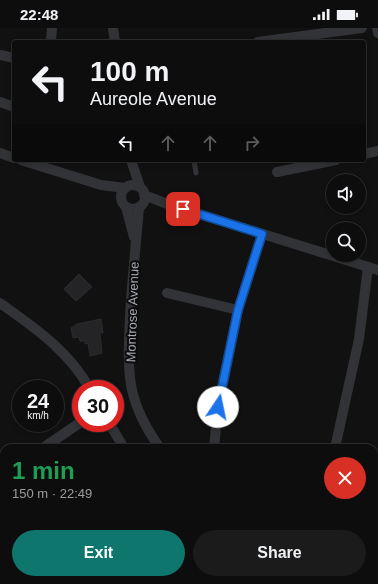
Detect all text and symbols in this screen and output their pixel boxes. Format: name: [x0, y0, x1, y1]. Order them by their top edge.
text: 22:48: [20, 6, 58, 23]
icon: left: [24, 56, 76, 108]
text: 100 m: [90, 56, 169, 87]
text: Aureole Avenue: [90, 89, 217, 109]
icon: left: [115, 132, 137, 154]
icon: ahead: [157, 132, 179, 154]
icon: ahead: [199, 132, 221, 154]
icon: right: [241, 132, 263, 154]
map controls: [326, 174, 366, 262]
button: sound: [326, 174, 366, 214]
pin: [166, 192, 200, 226]
icon: arrive: [172, 198, 194, 220]
button: search: [326, 222, 366, 262]
street label: Montrose Avenue: [123, 261, 142, 363]
speed limit sign: 30: [72, 380, 124, 432]
position arrow: [197, 386, 239, 428]
text: 24: [27, 390, 49, 412]
text: km/h: [27, 410, 49, 421]
text: 1 min: [12, 457, 75, 484]
button: close: [324, 457, 366, 499]
text: 150 m · 22:49: [12, 486, 92, 501]
button: Exit: [12, 530, 185, 576]
button: Share: [193, 530, 366, 576]

